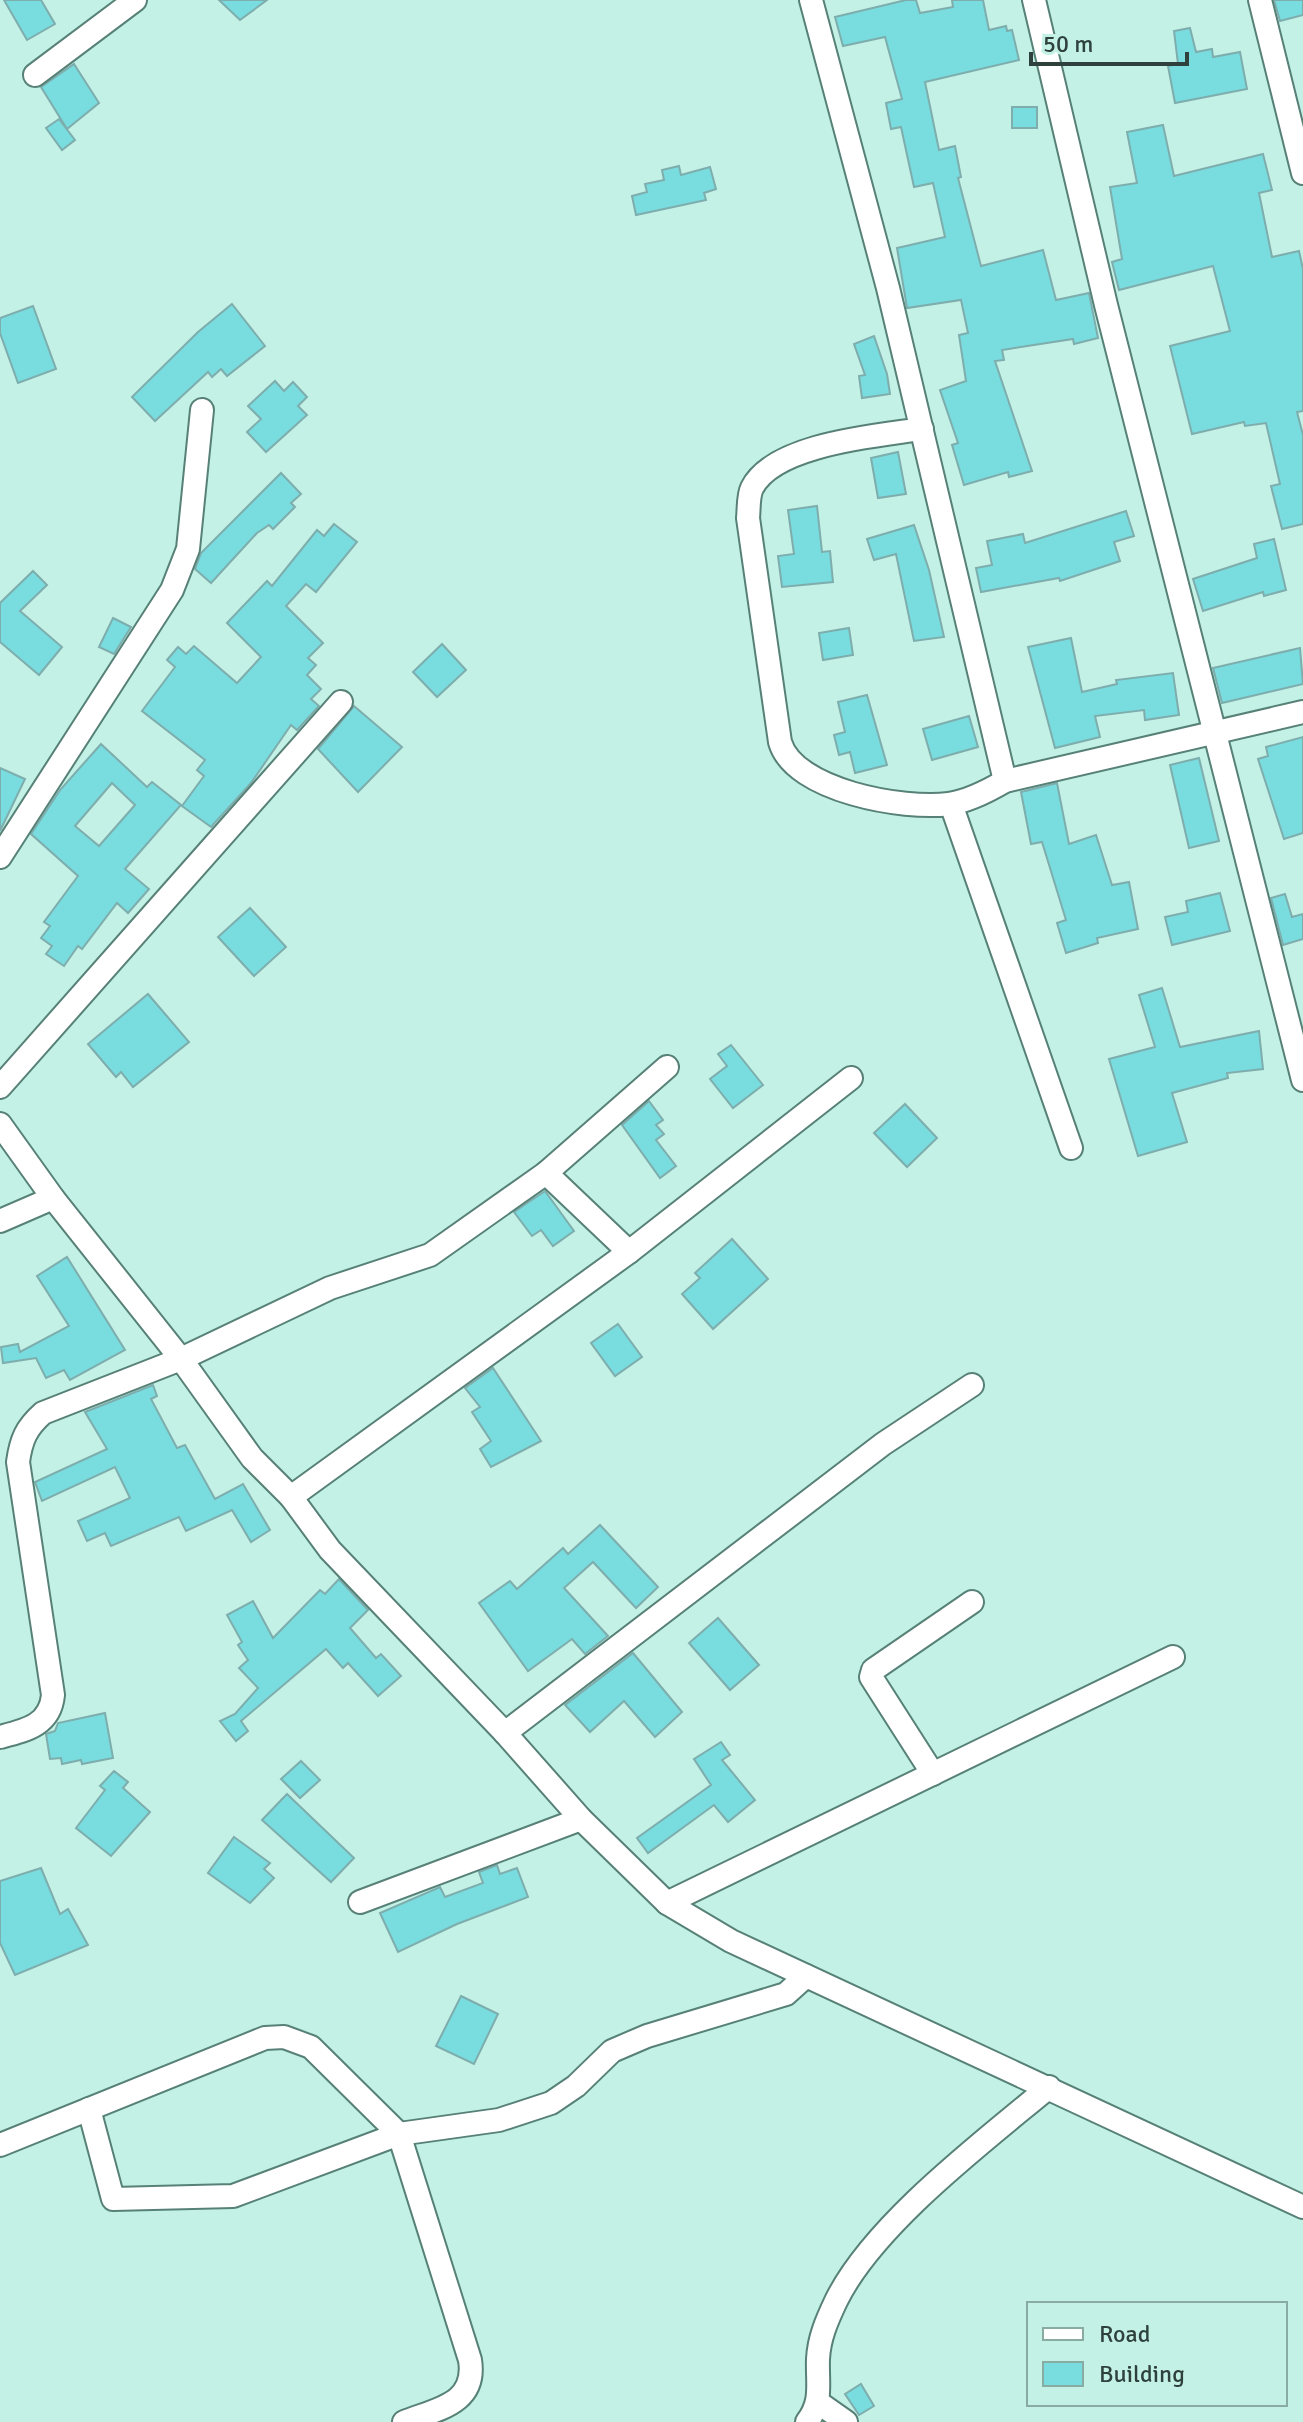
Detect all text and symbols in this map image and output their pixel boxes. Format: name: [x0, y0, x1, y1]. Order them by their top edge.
scale bar: [1031, 16, 1187, 66]
text: 50 m: [1043, 29, 1093, 59]
legend: [1027, 2302, 1287, 2406]
text: Road: [1099, 2319, 1150, 2349]
text: Building: [1099, 2359, 1185, 2389]

